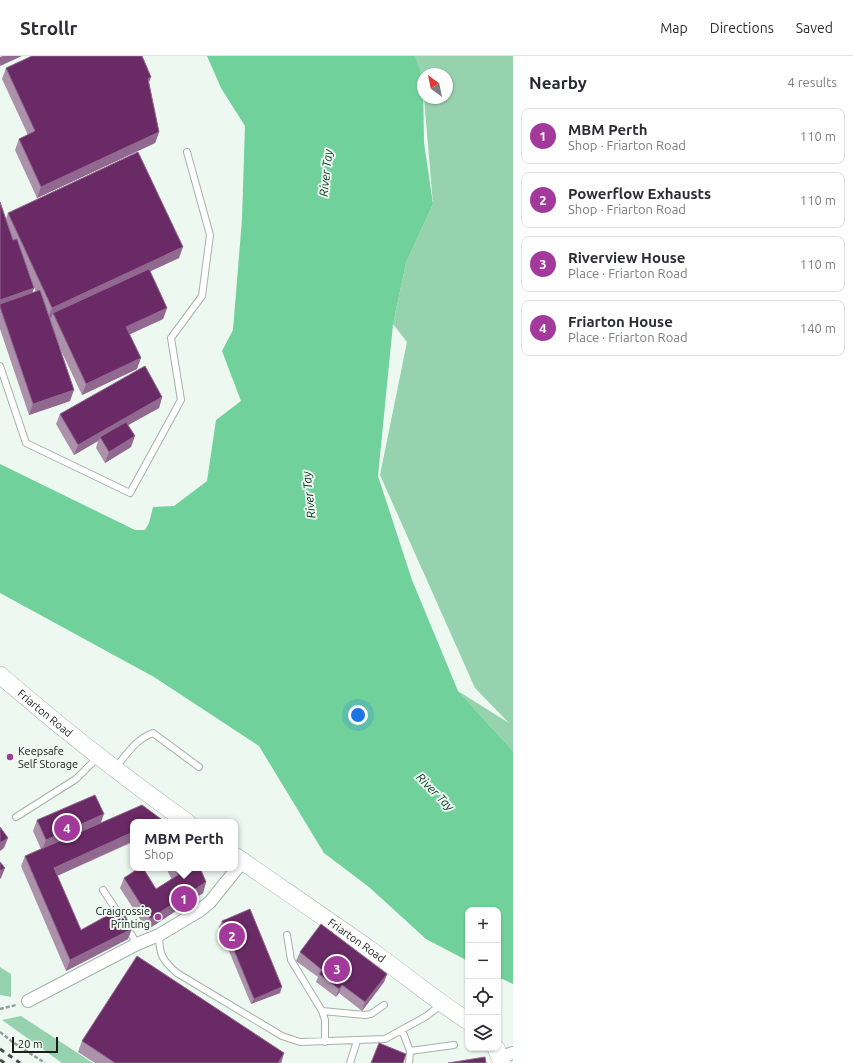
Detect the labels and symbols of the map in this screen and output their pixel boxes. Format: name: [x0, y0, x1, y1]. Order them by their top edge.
north arrow: [417, 68, 453, 104]
water label: River Tay: [317, 148, 334, 197]
water label: River Tay: [300, 471, 317, 519]
street label: Friarton Road: [15, 687, 75, 739]
your location: [348, 705, 368, 725]
place label: Keepsafe Self Storage: [18, 745, 78, 770]
marker: Keepsafe Self Storage: [5, 752, 15, 762]
water label: River Tay: [414, 770, 457, 813]
pin: 4: [54, 813, 80, 843]
pin: 1: [171, 884, 197, 914]
place label: Craigrossie Printing: [96, 905, 150, 930]
marker: Craigrossie Printing: [153, 912, 163, 922]
street label: Friarton Road: [326, 916, 388, 965]
pin: 2: [219, 921, 245, 951]
pin: 3: [324, 954, 350, 984]
scale bar: [12, 1035, 58, 1054]

